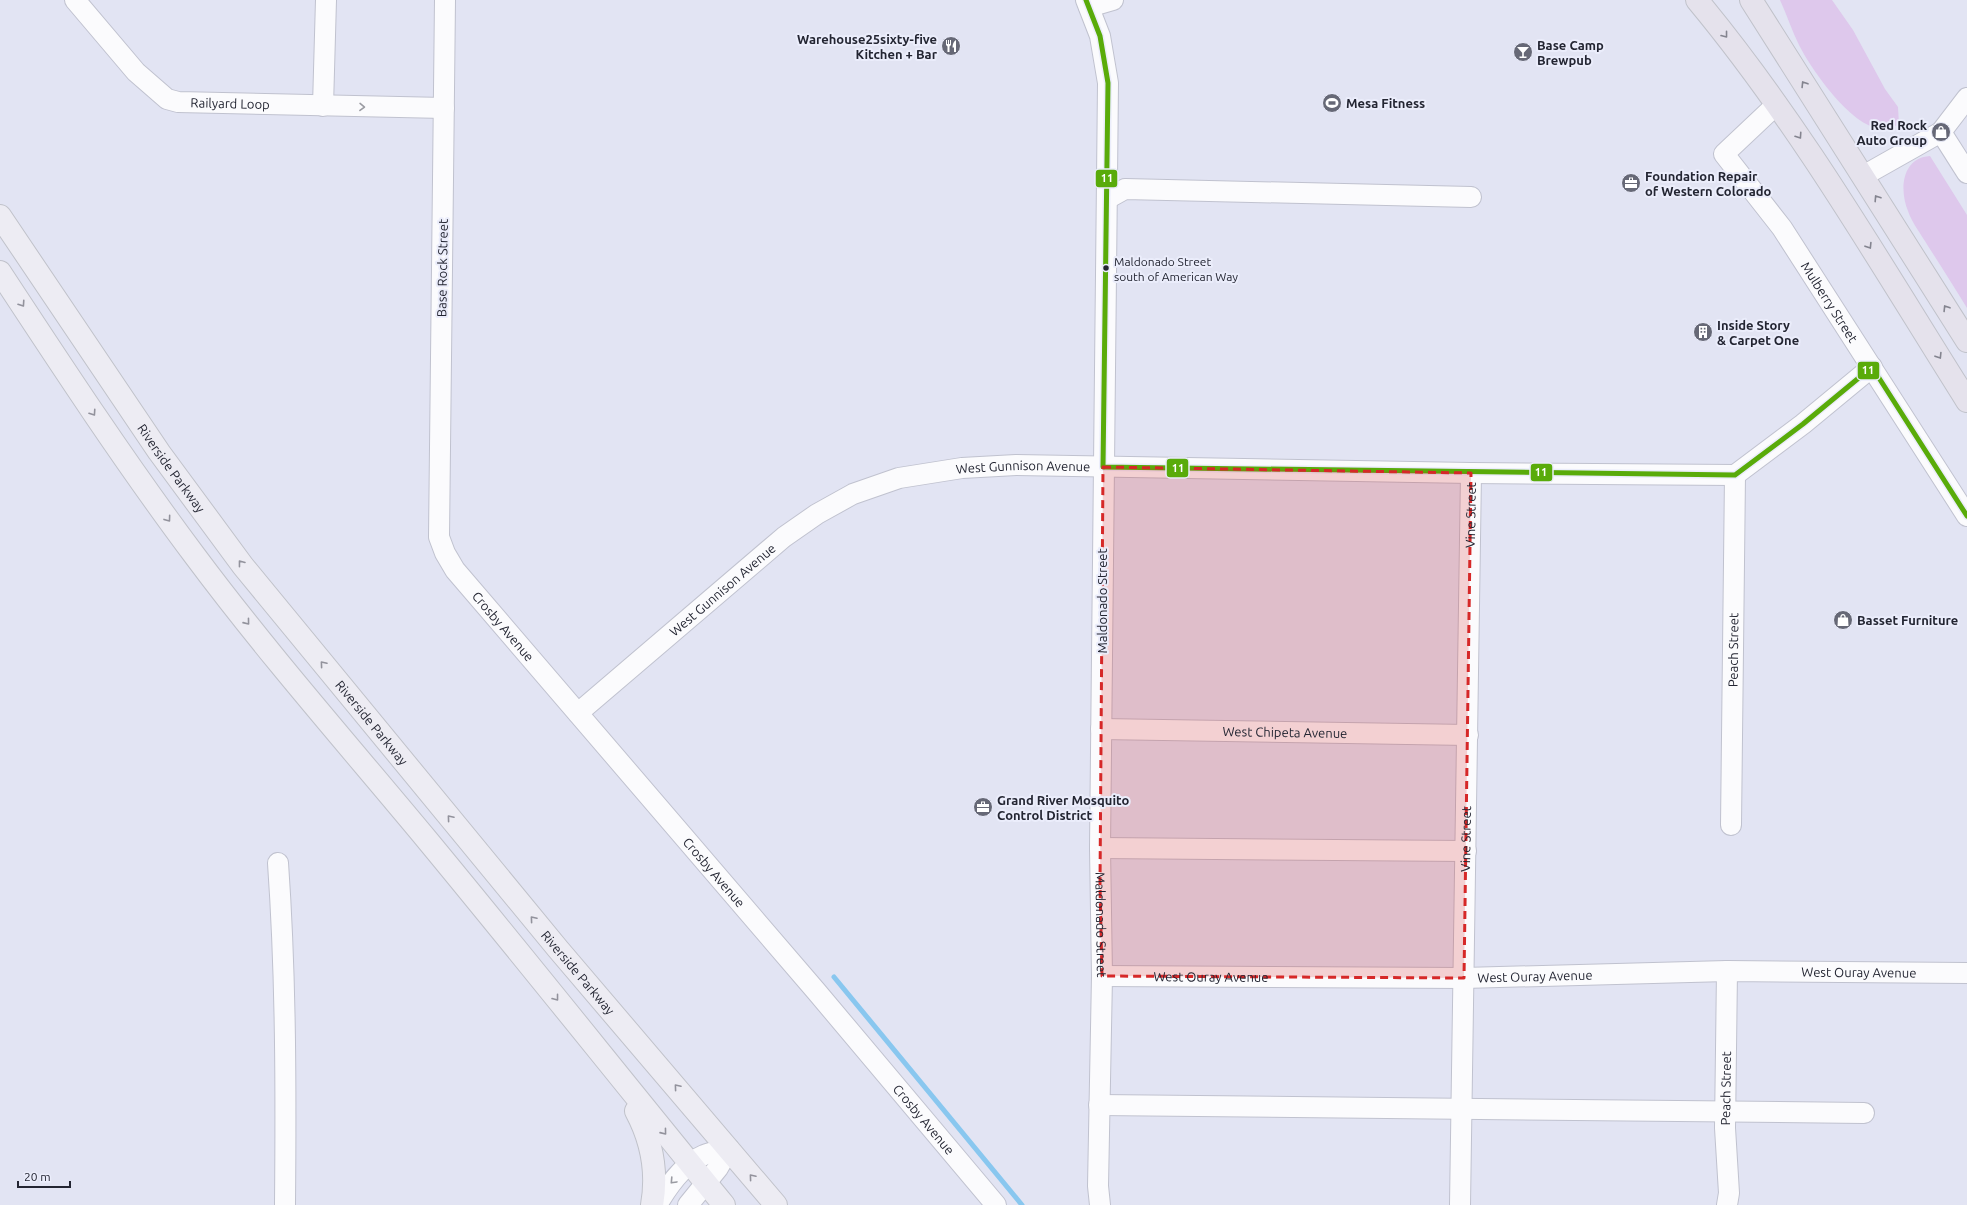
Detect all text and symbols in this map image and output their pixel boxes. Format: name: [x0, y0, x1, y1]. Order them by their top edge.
one-way arrow: [1720, 30, 1727, 37]
place label: Warehouse25sixty-five Kitchen + Bar: [797, 32, 938, 61]
restaurant icon: Warehouse25sixty-five Kitchen + Bar: [940, 35, 962, 57]
place label: Base Camp Brewpub: [1537, 38, 1604, 67]
bar icon: Base Camp Brewpub: [1512, 41, 1534, 63]
one-way arrow: [1802, 81, 1809, 88]
sports icon: Mesa Fitness: [1321, 92, 1343, 114]
street label: Railyard Loop: [190, 95, 270, 111]
place label: Mesa Fitness: [1346, 96, 1425, 110]
one-way arrow: [359, 103, 365, 111]
place label: Red Rock Auto Group: [1856, 118, 1928, 147]
shop icon: Red Rock Auto Group: [1930, 121, 1952, 143]
one-way arrow: [1794, 132, 1801, 139]
line badge: 11: [1095, 169, 1118, 188]
place label: Foundation Repair of Western Colorado: [1645, 169, 1772, 198]
text: 11: [1101, 172, 1113, 184]
office icon: Foundation Repair of Western Colorado: [1620, 172, 1642, 194]
one-way arrow: [1874, 195, 1882, 202]
street label: Base Rock Street: [434, 219, 450, 317]
one-way arrow: [1865, 242, 1872, 249]
place label: Maldonado Street south of American Way: [1114, 255, 1238, 283]
street label: Mulberry Street: [1799, 259, 1861, 345]
marker: Maldonado Street south of American Way: [1101, 263, 1111, 273]
one-way arrow: [17, 300, 24, 307]
one-way arrow: [1944, 305, 1951, 312]
place label: Inside Story & Carpet One: [1717, 318, 1799, 347]
building icon: Inside Story & Carpet One: [1692, 321, 1714, 343]
one-way arrow: [1934, 352, 1941, 359]
line badge: 11: [1857, 361, 1880, 380]
text: 11: [1862, 364, 1874, 376]
one-way arrow: [89, 409, 96, 416]
street label: Riverside Parkway: [135, 421, 208, 515]
street label: West Gunnison Avenue: [955, 458, 1090, 476]
line badge: 11: [1166, 458, 1189, 478]
text: 11: [1172, 462, 1184, 474]
line badge: 11: [1530, 463, 1553, 482]
text: 11: [1535, 466, 1547, 478]
street label: Vine Street: [1463, 482, 1478, 548]
one-way arrow: [163, 515, 171, 522]
street label: West Gunnison Avenue: [667, 541, 778, 639]
street label: Maldonado Street: [1095, 548, 1109, 654]
one-way arrow: [239, 560, 246, 567]
street label: Crosby Avenue: [470, 589, 537, 664]
shop icon: Basset Furniture: [1832, 609, 1854, 631]
street label: Peach Street: [1726, 613, 1740, 687]
place label: Basset Furniture: [1857, 613, 1958, 627]
one-way arrow: [242, 618, 249, 625]
one-way arrow: [321, 661, 328, 669]
street label: Riverside Parkway: [333, 678, 411, 768]
street label: West Chipeta Avenue: [1222, 724, 1347, 740]
place label: Grand River Mosquito Control District: [997, 793, 1129, 822]
office icon: Grand River Mosquito Control District: [972, 796, 994, 818]
street label: Vine Street: [1458, 806, 1473, 872]
one-way arrow: [448, 816, 455, 823]
street label: Crosby Avenue: [681, 835, 748, 910]
street label: Maldonado Street: [1093, 872, 1109, 977]
one-way arrow: [531, 916, 538, 923]
street label: Riverside Parkway: [539, 928, 618, 1017]
street label: West Ouray Avenue: [1801, 965, 1916, 980]
street label: West Ouray Avenue: [1477, 968, 1593, 985]
street label: West Ouray Avenue: [1153, 969, 1269, 984]
one-way arrow: [552, 993, 559, 1000]
street label: Peach Street: [1718, 1051, 1733, 1125]
street label: Crosby Avenue: [891, 1081, 957, 1157]
one-way arrow: [674, 1084, 681, 1091]
one-way arrow: [660, 1127, 667, 1134]
scale bar: [18, 1163, 70, 1189]
text: 20 m: [24, 1170, 51, 1183]
one-way arrow: [750, 1174, 757, 1181]
one-way arrow: [671, 1177, 678, 1184]

